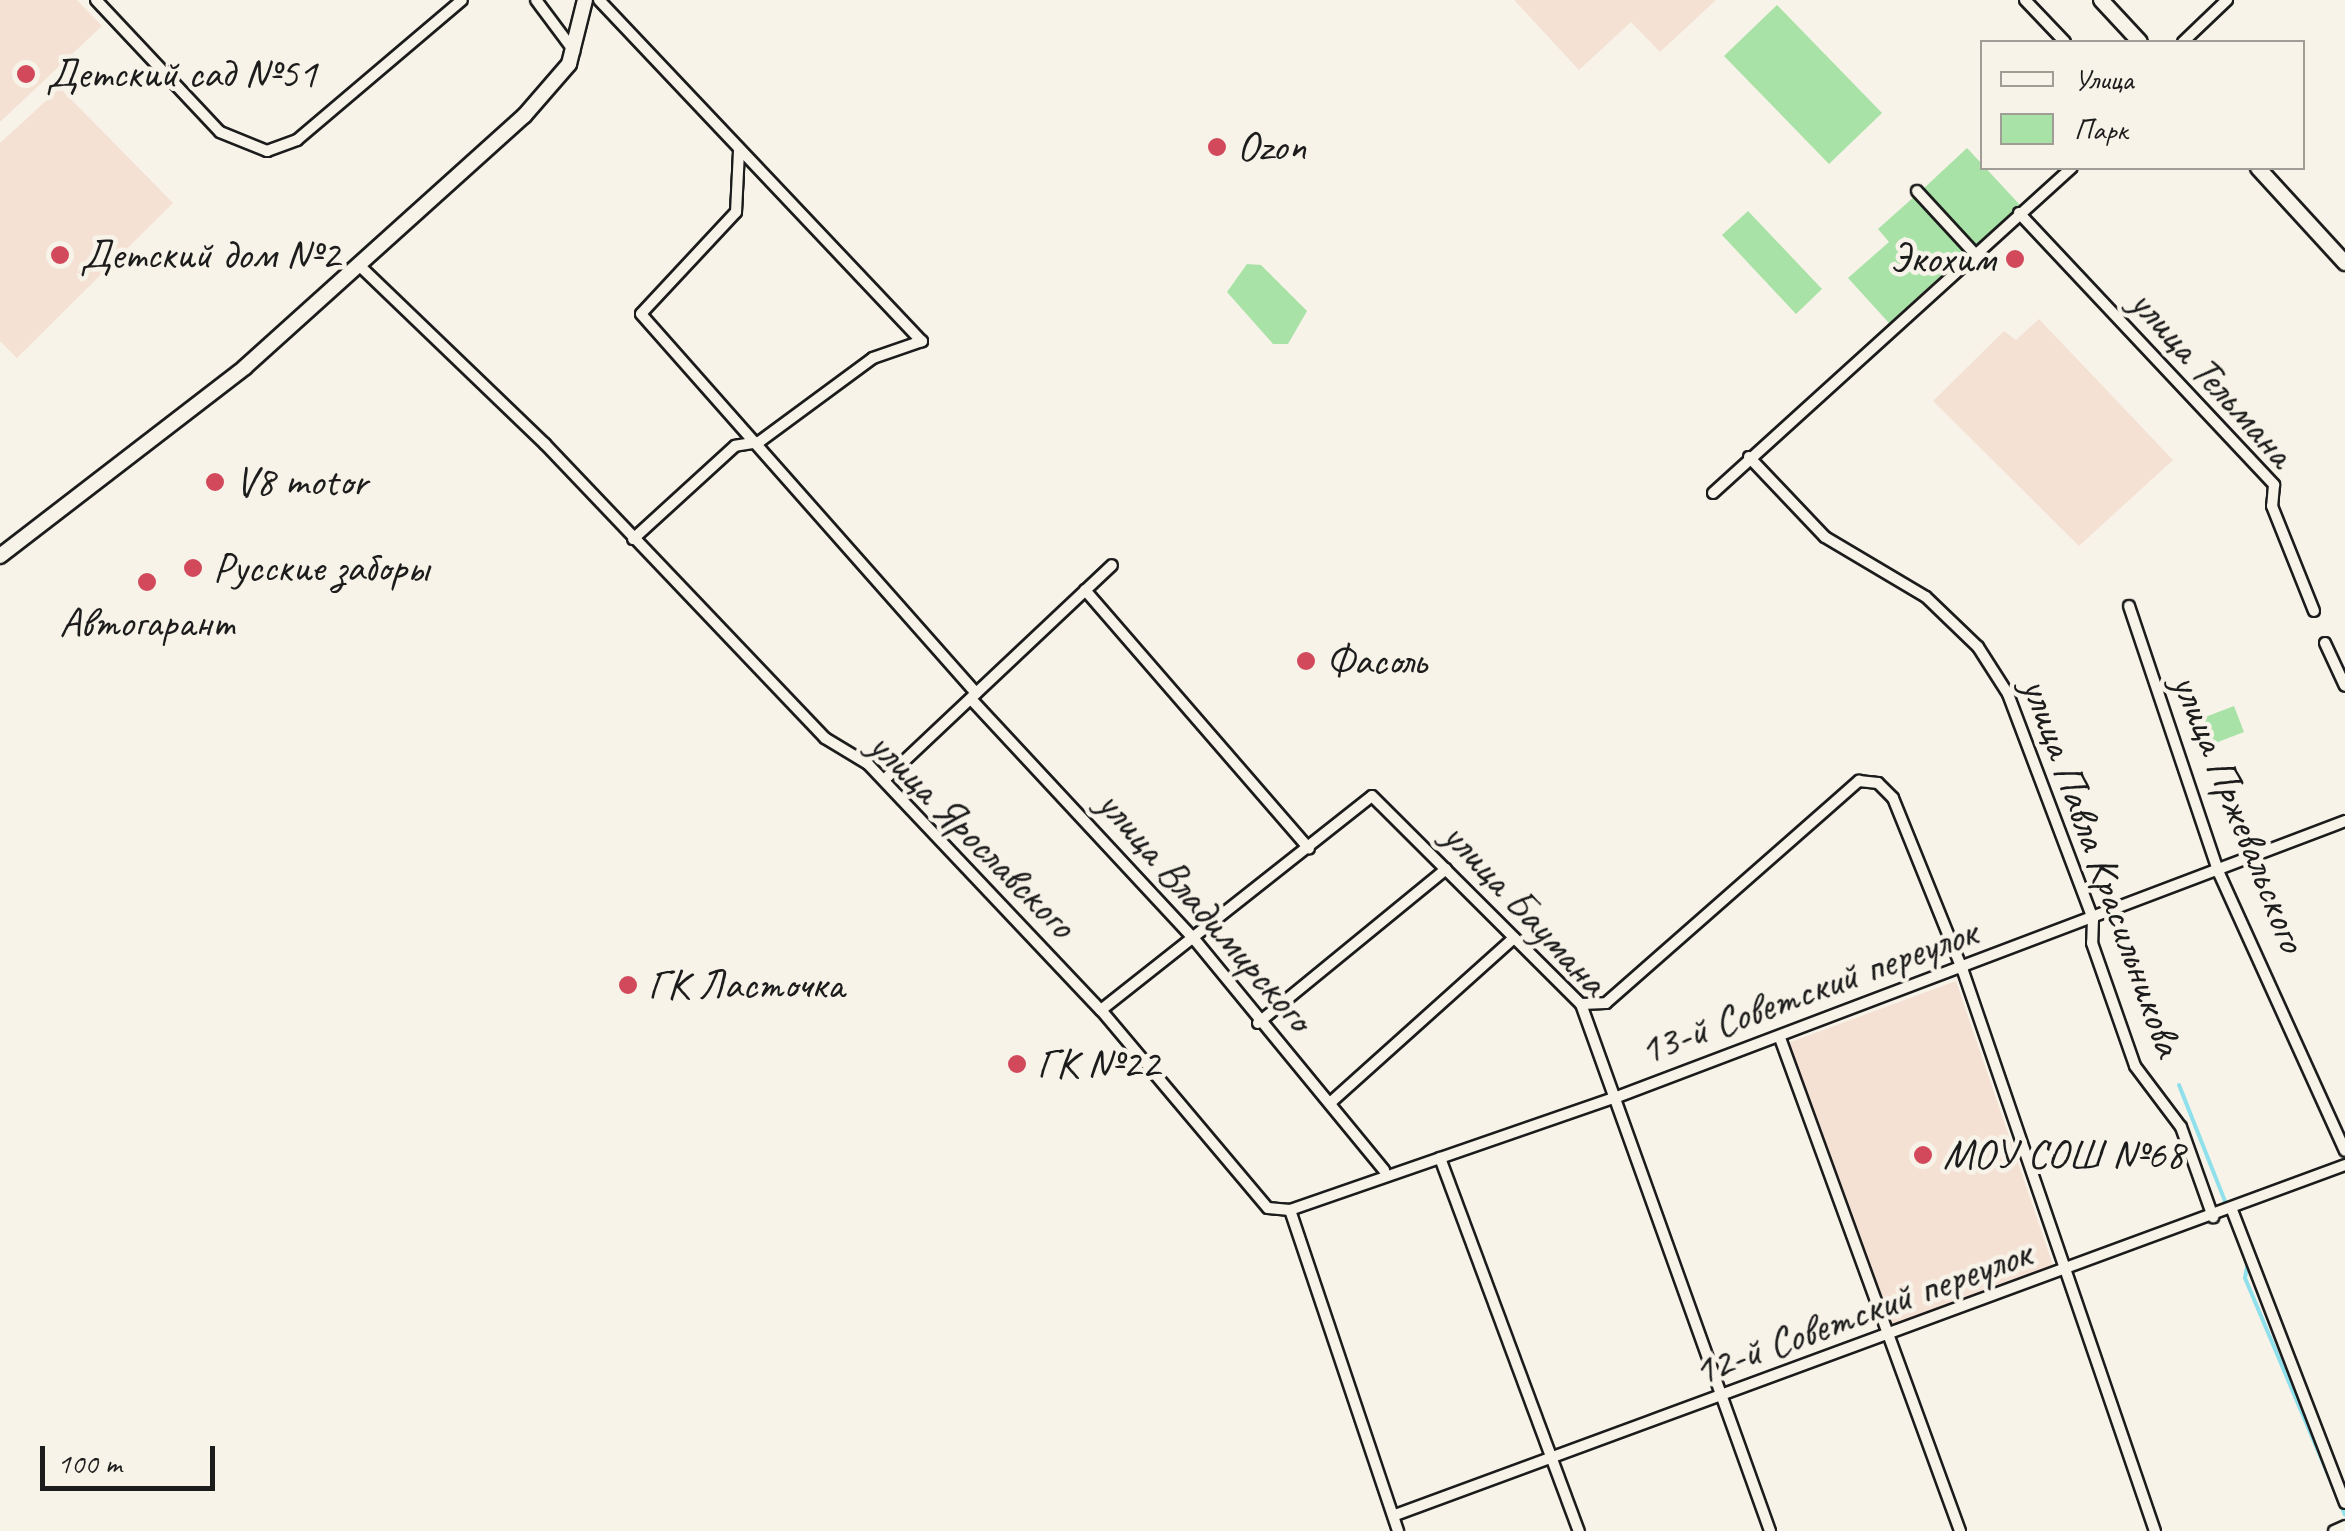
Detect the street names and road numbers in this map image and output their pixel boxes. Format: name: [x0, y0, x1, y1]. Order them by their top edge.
street label: улица Тельмана: [2120, 280, 2304, 476]
street label: улица Пржевальского: [2160, 667, 2318, 959]
street label: улица Павла Красильникова: [2011, 673, 2193, 1061]
street label: улица Ярославского: [858, 721, 1086, 949]
street label: улица Владимирского: [1087, 781, 1323, 1041]
street label: улица Баумана: [1432, 812, 1618, 1006]
street label: 13-й Советский переулок: [1632, 907, 1984, 1077]
street label: 12-й Советский переулок: [1686, 1228, 2038, 1398]

